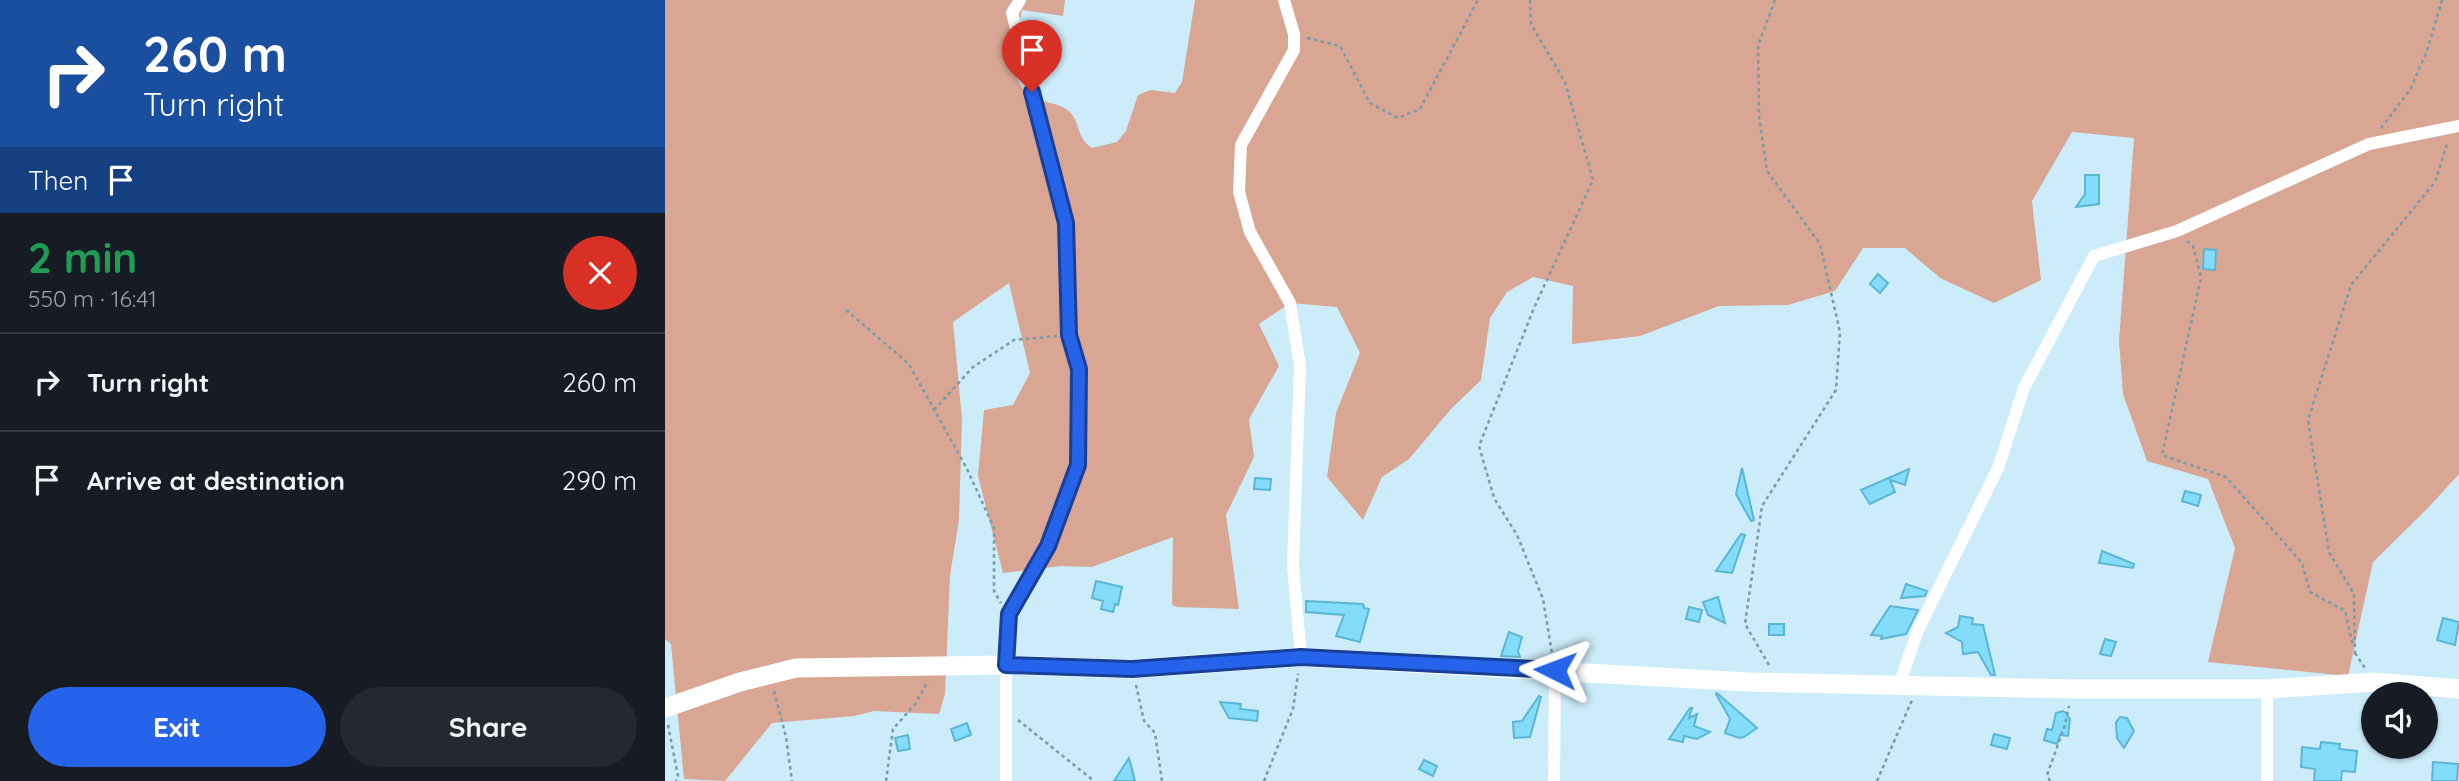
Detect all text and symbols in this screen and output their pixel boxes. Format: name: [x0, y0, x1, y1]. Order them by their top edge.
pin: [1002, 20, 1062, 92]
text: 260 m: [143, 23, 287, 84]
icon: right: [28, 28, 119, 119]
icon: arrive: [1013, 31, 1051, 69]
text: Turn right: [143, 84, 284, 124]
icon: arrive: [102, 161, 140, 199]
text: Then: [28, 164, 88, 197]
text: 2 min: [28, 231, 137, 284]
button: close: [563, 236, 637, 310]
text: 550 m · 16:41: [28, 284, 157, 313]
icon: right: [28, 363, 66, 401]
text: Turn right: [87, 366, 209, 399]
text: 260 m: [562, 366, 637, 399]
icon: arrive: [28, 461, 66, 499]
text: Arrive at destination: [87, 464, 345, 497]
text: 290 m: [562, 464, 637, 497]
position arrow: [1518, 633, 1592, 707]
map controls: [2361, 682, 2438, 759]
button: sound: [2361, 682, 2438, 759]
button: Exit: [28, 687, 326, 767]
button: Share: [340, 687, 637, 767]

